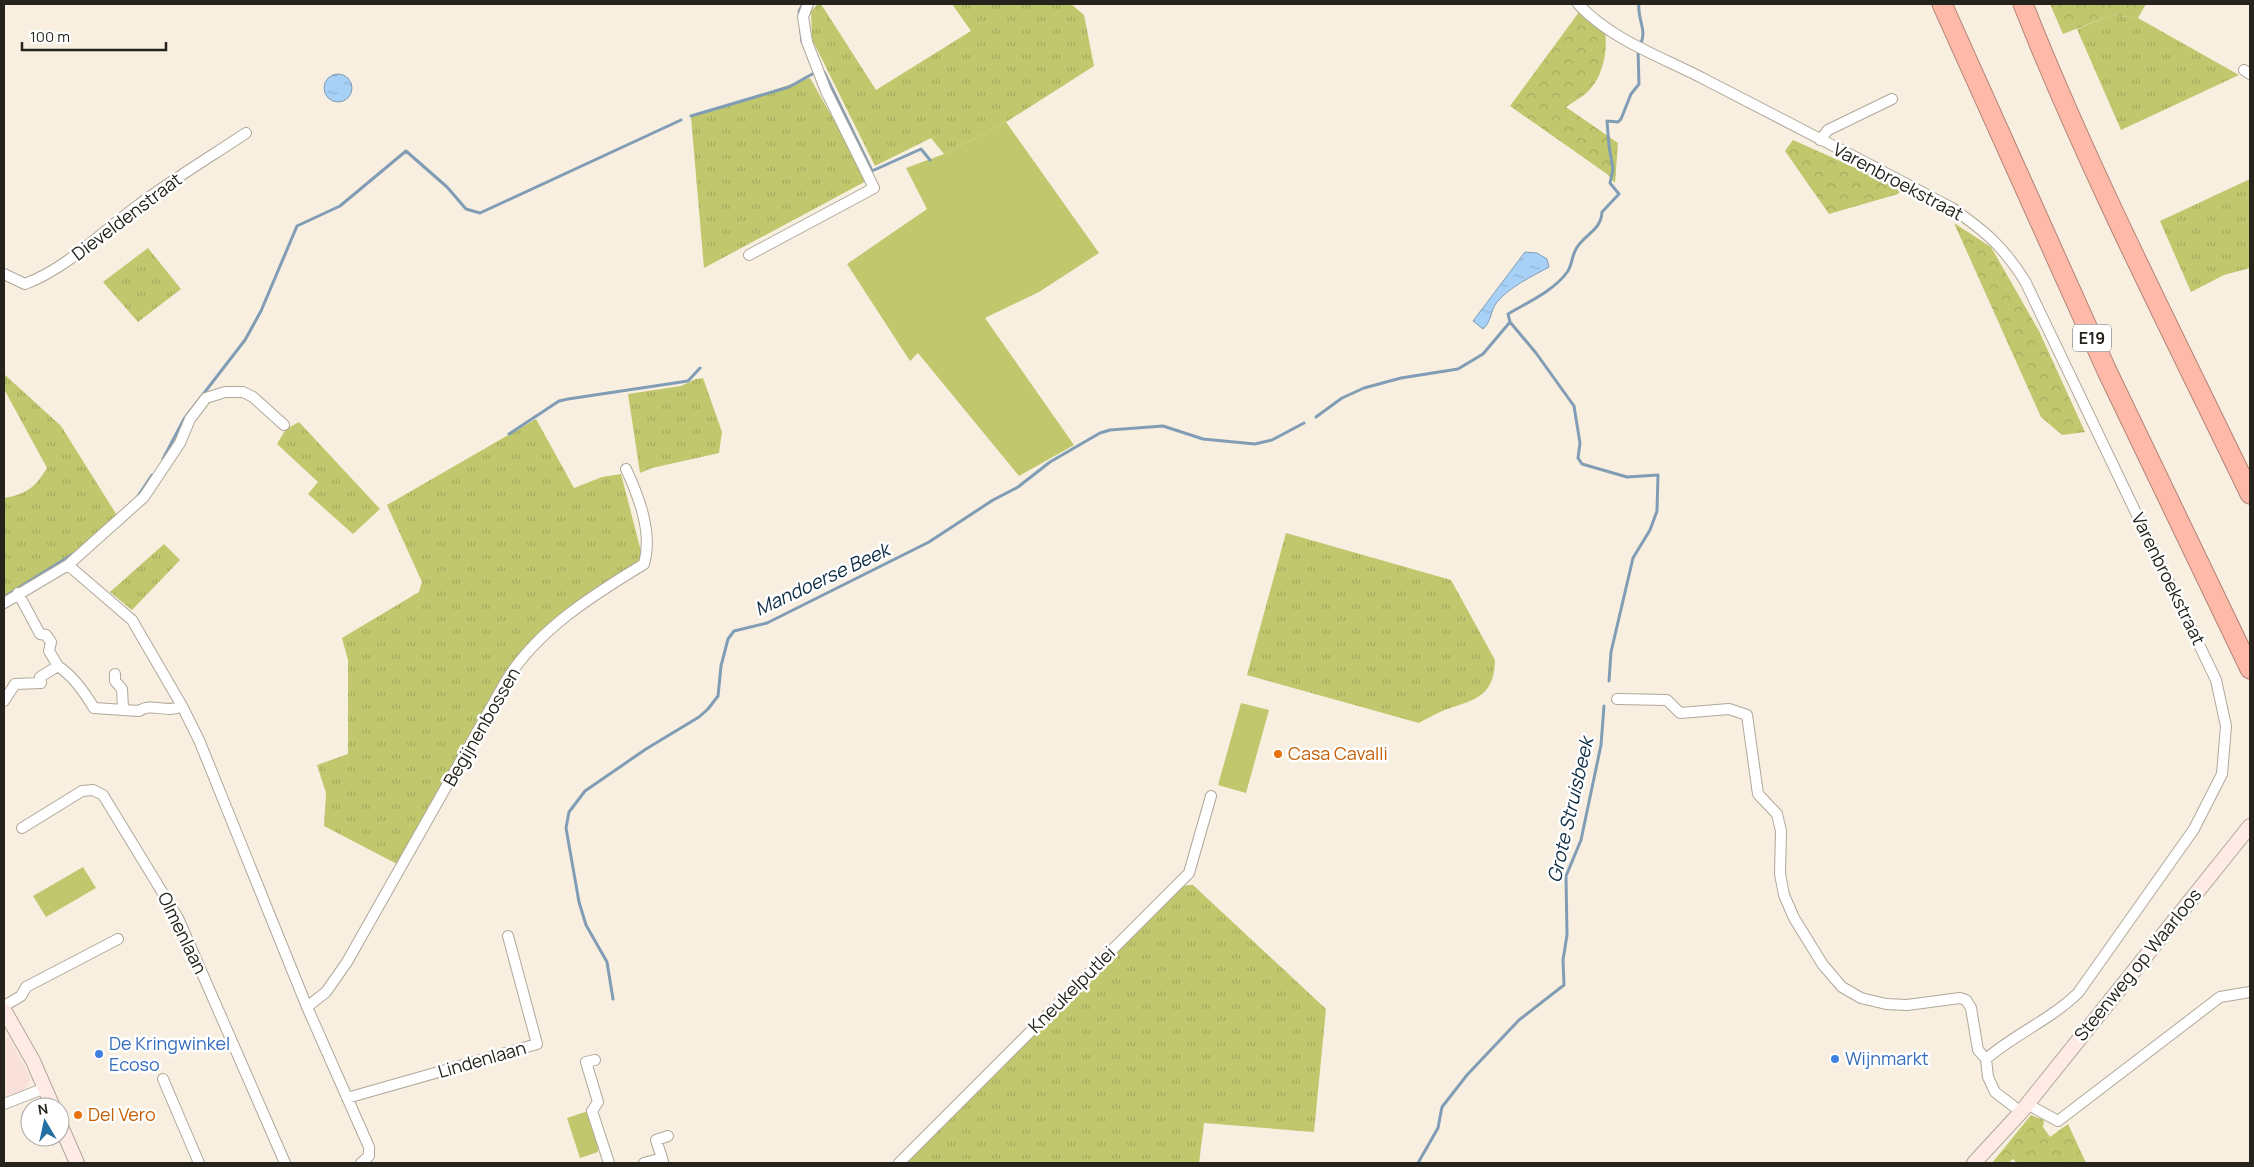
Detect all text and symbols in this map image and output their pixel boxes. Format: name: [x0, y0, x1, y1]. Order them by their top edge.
scale bar: [22, 20, 166, 52]
text: 100 m: [30, 26, 70, 47]
street label: Varenbroekstraat: [1829, 137, 1968, 226]
street label: Dieveldenstraat: [67, 167, 186, 265]
road number: E19: [2073, 324, 2111, 352]
street label: Varenbroekstraat: [2127, 509, 2211, 649]
water label: Mandoerse Beek: [750, 535, 896, 622]
street label: Begijnenbossen: [437, 663, 525, 790]
water label: Grote Struisbeek: [1541, 732, 1600, 885]
place label: Casa Cavalli: [1288, 741, 1388, 765]
marker: Casa Cavalli: [1272, 748, 1284, 760]
street label: Steenweg op Waarloos: [2068, 883, 2206, 1046]
street label: Olmenlaan: [153, 888, 213, 977]
street label: Kneukelputlei: [1023, 941, 1120, 1038]
place label: De Kringwinkel Ecoso: [109, 1031, 230, 1076]
street label: Lindenlaan: [435, 1035, 529, 1083]
place label: Wijnmarkt: [1845, 1046, 1929, 1070]
marker: De Kringwinkel Ecoso: [93, 1048, 105, 1060]
marker: Wijnmarkt: [1829, 1053, 1841, 1065]
north arrow: [20, 1097, 70, 1147]
text: N: [36, 1098, 49, 1119]
place label: Del Vero: [88, 1102, 156, 1126]
marker: Del Vero: [72, 1109, 84, 1121]

